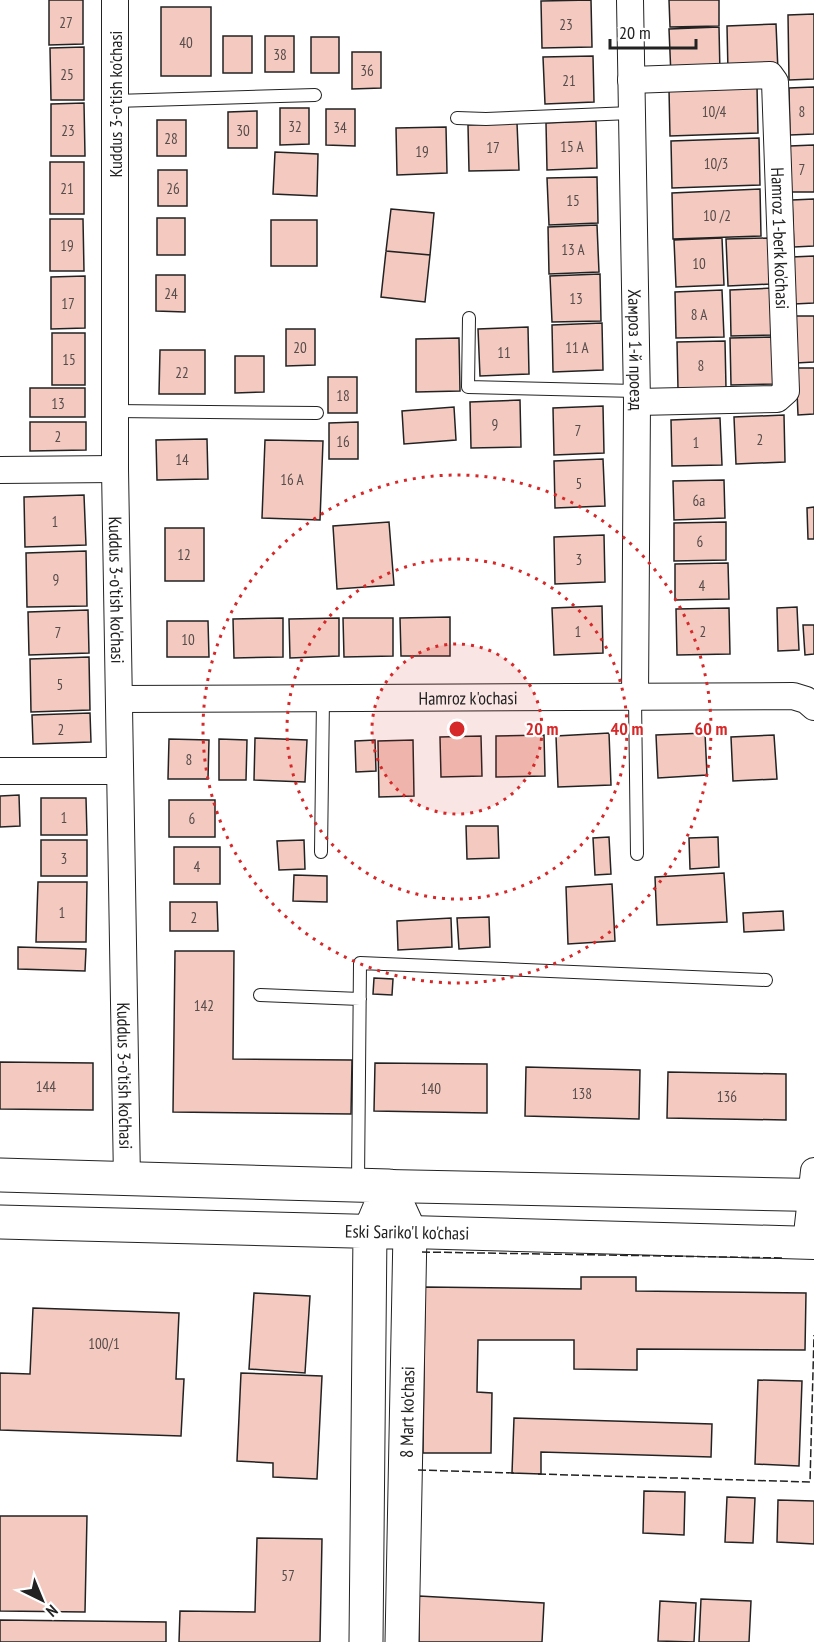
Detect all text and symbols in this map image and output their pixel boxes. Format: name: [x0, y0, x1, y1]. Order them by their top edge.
scale bar: [610, 12, 696, 50]
house number: 27: [59, 13, 73, 32]
house number: 23: [559, 15, 573, 34]
text: 20 m: [619, 21, 651, 44]
street label: Kuddus 3-o'tish ko'chasi: [104, 31, 127, 177]
house number: 40: [179, 33, 193, 52]
house number: 38: [273, 45, 287, 64]
house number: 36: [360, 61, 374, 80]
house number: 25: [60, 65, 74, 84]
house number: 21: [562, 71, 576, 90]
house number: 10/4: [702, 102, 727, 121]
house number: 8: [799, 102, 805, 121]
house number: 32: [288, 117, 302, 136]
house number: 34: [333, 118, 347, 137]
house number: 23: [61, 121, 75, 140]
house number: 30: [236, 121, 250, 140]
house number: 28: [164, 129, 178, 148]
house number: 15 А: [560, 137, 585, 156]
house number: 17: [486, 138, 500, 157]
house number: 19: [415, 142, 429, 161]
house number: 10/3: [704, 154, 728, 173]
house number: 7: [799, 160, 805, 179]
street label: Hamroz 1-berk ko'chasi: [767, 167, 795, 310]
house number: 21: [60, 179, 74, 198]
house number: 26: [166, 179, 180, 198]
house number: 15: [566, 191, 580, 210]
house number: 10 /2: [703, 206, 731, 225]
house number: 19: [60, 236, 74, 255]
house number: 13 А: [561, 240, 586, 259]
house number: 10: [692, 254, 706, 273]
house number: 24: [164, 284, 178, 303]
house number: 13: [569, 289, 583, 308]
street label: Хамроз 1-й проезд: [624, 289, 649, 411]
house number: 17: [61, 294, 75, 313]
house number: 8 A: [691, 305, 708, 324]
house number: 20: [293, 338, 307, 357]
house number: 11 А: [565, 338, 590, 357]
house number: 11: [497, 343, 511, 362]
house number: 15: [62, 350, 76, 369]
house number: 8: [698, 356, 704, 375]
house number: 22: [175, 363, 189, 382]
house number: 18: [336, 386, 350, 405]
house number: 13: [51, 394, 65, 413]
house number: 9: [492, 415, 498, 434]
house number: 7: [575, 421, 581, 440]
house number: 2: [55, 427, 61, 446]
house number: 2: [757, 430, 763, 449]
house number: 16: [336, 432, 350, 451]
house number: 1: [693, 433, 699, 452]
house number: 14: [175, 450, 189, 469]
house number: 16 A: [280, 470, 305, 489]
house number: 5: [576, 474, 582, 493]
house number: 6a: [693, 491, 705, 510]
house number: 1: [52, 512, 58, 531]
street label: Kuddus 3-o'tish ko'chasi: [104, 516, 130, 664]
house number: 6: [697, 532, 704, 551]
house number: 12: [177, 545, 191, 564]
house number: 3: [576, 550, 582, 569]
house number: 9: [53, 570, 59, 589]
house number: 4: [699, 576, 706, 595]
house number: 1: [575, 622, 581, 641]
house number: 2: [700, 622, 706, 641]
house number: 7: [55, 623, 61, 642]
house number: 10: [181, 630, 195, 649]
house number: 5: [57, 675, 63, 694]
street label: Hamroz k'ochasi: [418, 686, 518, 709]
text: 20 m: [526, 717, 558, 740]
text: 40 m: [611, 717, 643, 740]
text: 60 m: [695, 717, 727, 740]
centre of rings: [447, 719, 467, 739]
house number: 2: [58, 720, 64, 739]
house number: 8: [186, 750, 192, 769]
house number: 1: [61, 808, 67, 827]
house number: 6: [189, 809, 196, 828]
house number: 3: [61, 849, 67, 868]
house number: 4: [194, 857, 201, 876]
house number: 1: [59, 903, 65, 922]
house number: 2: [191, 908, 197, 927]
house number: 142: [194, 996, 214, 1015]
street label: Kuddus 3-o'tish ko'chasi: [113, 1002, 138, 1150]
house number: 144: [36, 1077, 56, 1096]
house number: 140: [421, 1079, 441, 1098]
house number: 138: [572, 1084, 592, 1103]
house number: 136: [717, 1087, 737, 1106]
street label: Eski Sariko'l ko'chasi: [345, 1219, 469, 1245]
house number: 100/1: [88, 1334, 120, 1353]
street label: 8 Mart ko'chasi: [395, 1366, 419, 1458]
house number: 57: [281, 1566, 295, 1585]
north arrow: [12, 1570, 72, 1630]
text: N: [42, 1601, 62, 1621]

